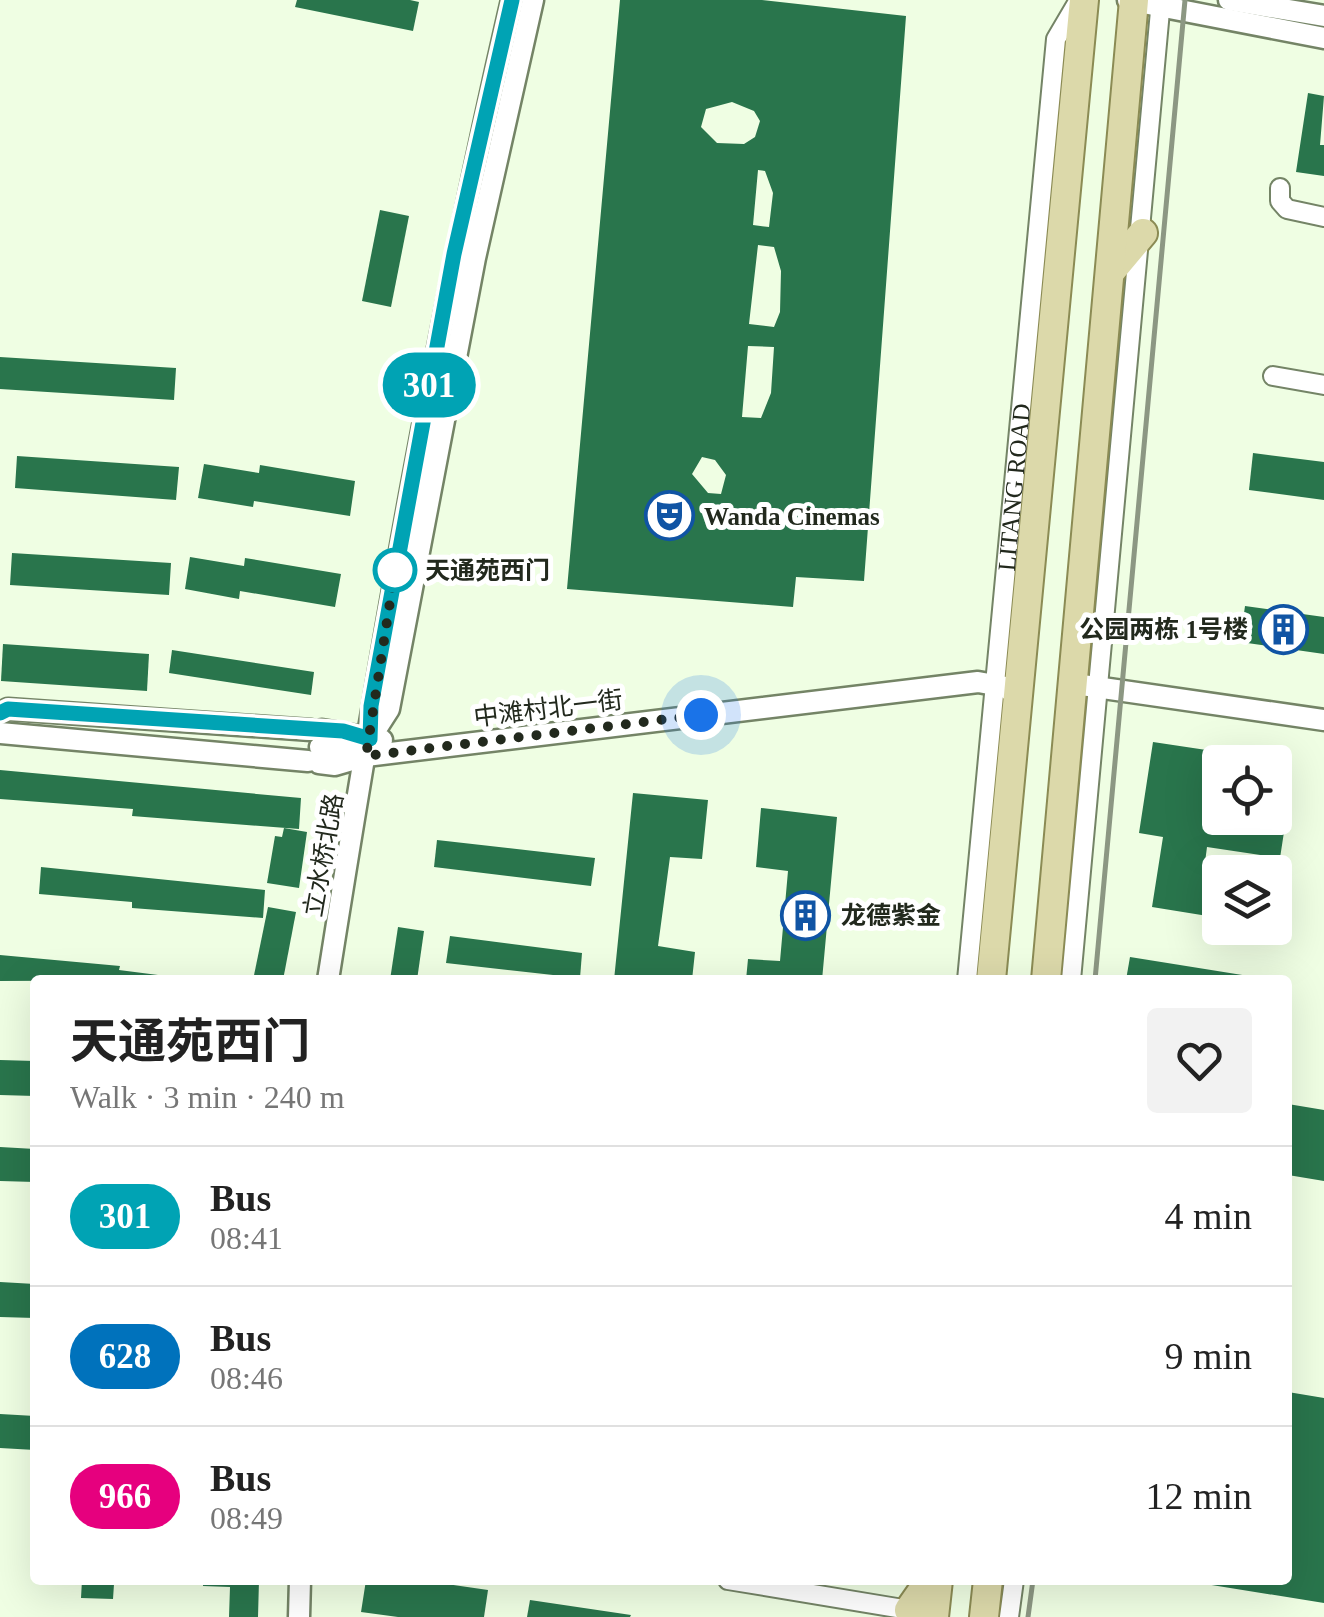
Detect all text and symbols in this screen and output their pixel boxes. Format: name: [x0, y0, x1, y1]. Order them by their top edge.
line badge: 301: [372, 352, 486, 418]
text: 301: [403, 366, 455, 405]
street label: LITANG ROAD: [993, 402, 1035, 572]
theatre icon: Wanda Cinemas: [643, 490, 695, 542]
place label: Wanda Cinemas: [704, 503, 880, 530]
marker: 天通苑西门: [374, 549, 416, 591]
place label: 天通苑西门: [425, 557, 550, 584]
building icon: 公园两栋 1号楼: [1257, 603, 1309, 655]
place label: 公园两栋 1号楼: [1079, 616, 1248, 643]
street label: 中滩村北一街: [472, 686, 624, 731]
your location: [676, 690, 726, 740]
map controls: [1202, 745, 1292, 945]
button: locate: [1202, 745, 1292, 835]
street label: 立水桥北路: [299, 791, 348, 919]
button: layers: [1202, 855, 1292, 945]
building icon: 龙德紫金: [780, 889, 832, 941]
place label: 龙德紫金: [841, 902, 941, 929]
button: heart: [1147, 1008, 1252, 1113]
text: 天通苑西门: [70, 1015, 310, 1068]
text: Walk · 3 min · 240 m: [70, 1079, 345, 1115]
text: Bus: [210, 1177, 271, 1219]
text: 4 min: [1164, 1195, 1252, 1237]
text: 301: [99, 1197, 151, 1236]
text: 08:41: [210, 1220, 283, 1256]
text: Bus: [210, 1317, 271, 1359]
text: 9 min: [1164, 1335, 1252, 1377]
text: 628: [99, 1337, 151, 1376]
text: 08:46: [210, 1360, 283, 1396]
text: Bus: [210, 1457, 271, 1499]
text: 12 min: [1145, 1475, 1252, 1517]
text: 966: [99, 1477, 151, 1516]
text: 08:49: [210, 1500, 283, 1536]

